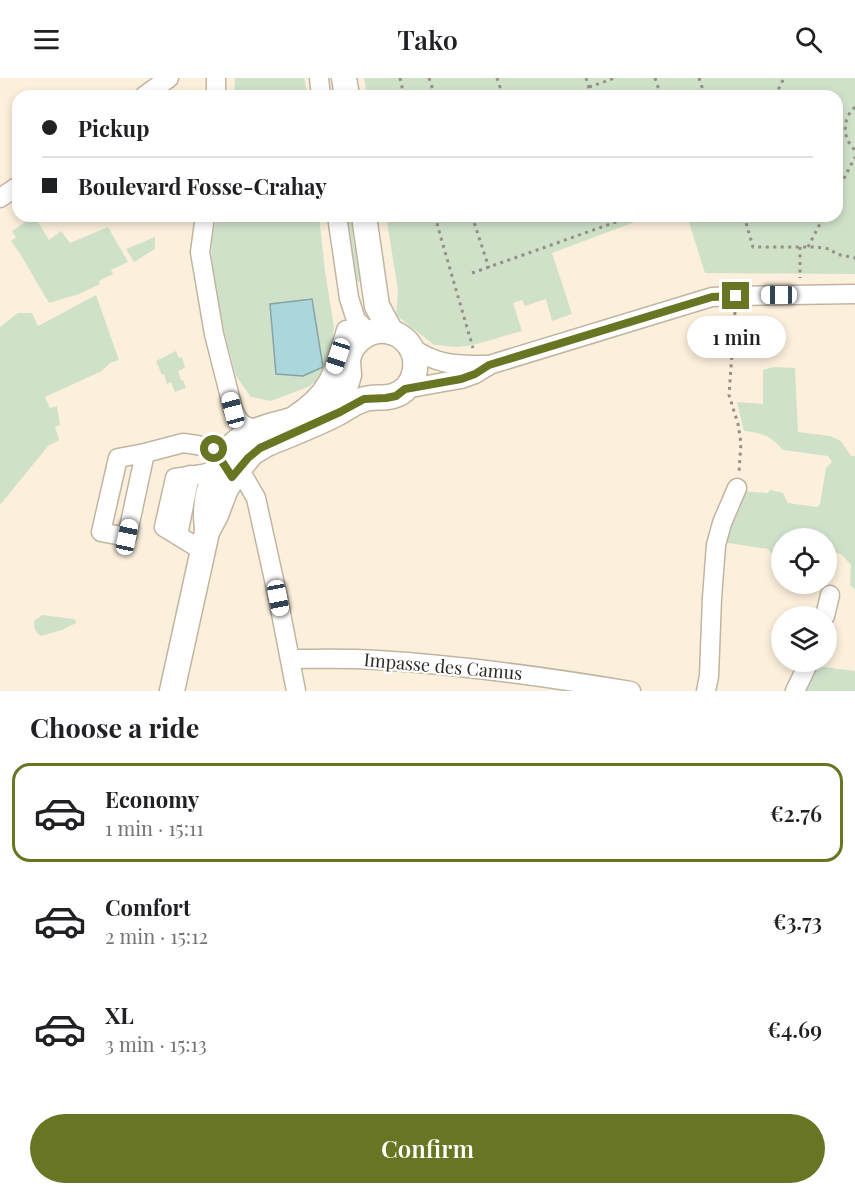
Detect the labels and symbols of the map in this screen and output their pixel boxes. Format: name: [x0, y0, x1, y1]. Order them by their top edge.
route end: [722, 282, 749, 309]
car: [761, 286, 797, 304]
callout: 1 min: [686, 317, 786, 359]
car: [324, 336, 352, 376]
car: [220, 390, 246, 430]
route start: [200, 435, 227, 462]
car: [114, 518, 140, 556]
car: [266, 579, 290, 617]
street label: Impasse des Camus: [363, 647, 523, 685]

